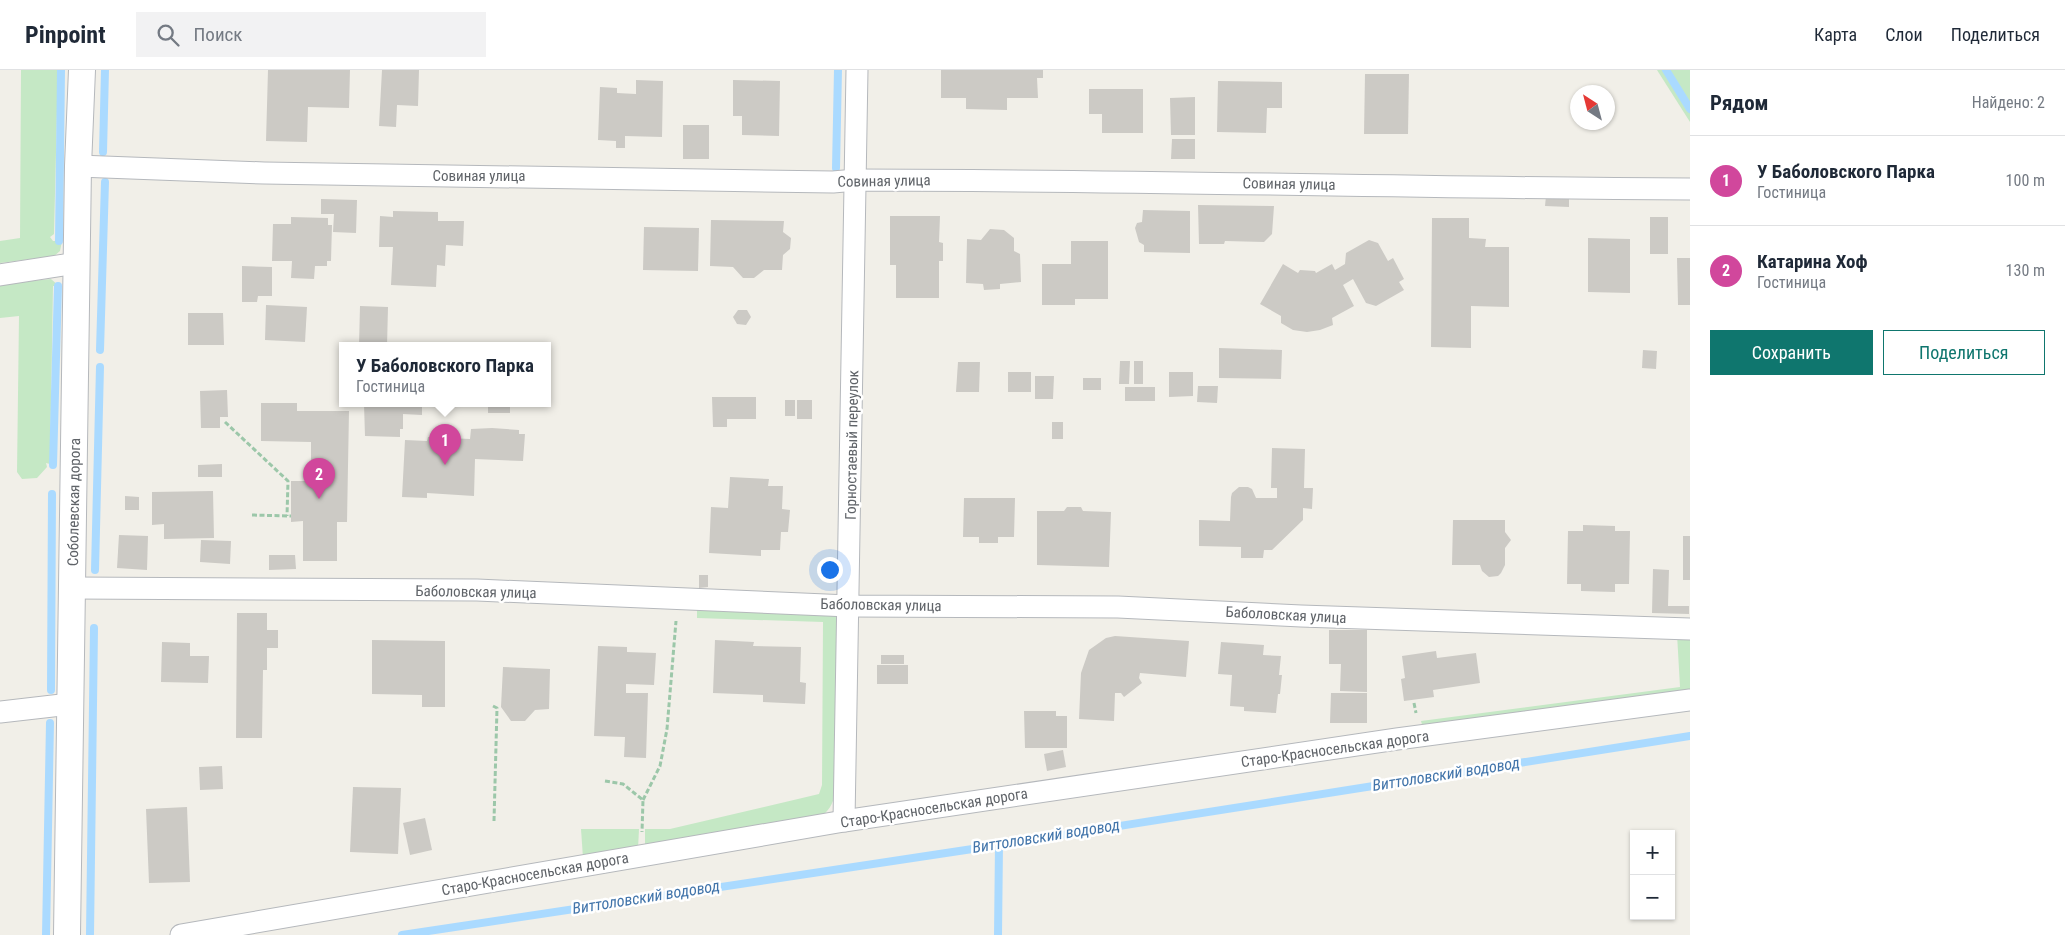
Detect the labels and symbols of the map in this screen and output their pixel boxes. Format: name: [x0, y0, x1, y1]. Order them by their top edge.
north arrow: [1570, 85, 1615, 130]
street label: Совиная улица: [432, 167, 526, 185]
street label: Совиная улица: [837, 171, 931, 191]
street label: Совиная улица: [1242, 174, 1336, 194]
street label: Горностаевый переулок: [842, 370, 862, 520]
pin: 1: [429, 424, 461, 465]
street label: Соболевская дорога: [64, 438, 84, 566]
pin: 2: [303, 458, 335, 499]
your location: [817, 557, 843, 583]
street label: Баболовская улица: [415, 582, 537, 602]
street label: Баболовская улица: [820, 595, 942, 615]
street label: Баболовская улица: [1225, 603, 1347, 627]
street label: Старо-Красносельская дорога: [1240, 727, 1430, 771]
water label: Виттоловский водовод: [1371, 753, 1521, 795]
street label: Старо-Красносельская дорога: [839, 784, 1029, 832]
water label: Виттоловский водовод: [971, 815, 1121, 857]
street label: Старо-Красносельская дорога: [440, 849, 630, 899]
water label: Виттоловский водовод: [571, 876, 721, 918]

